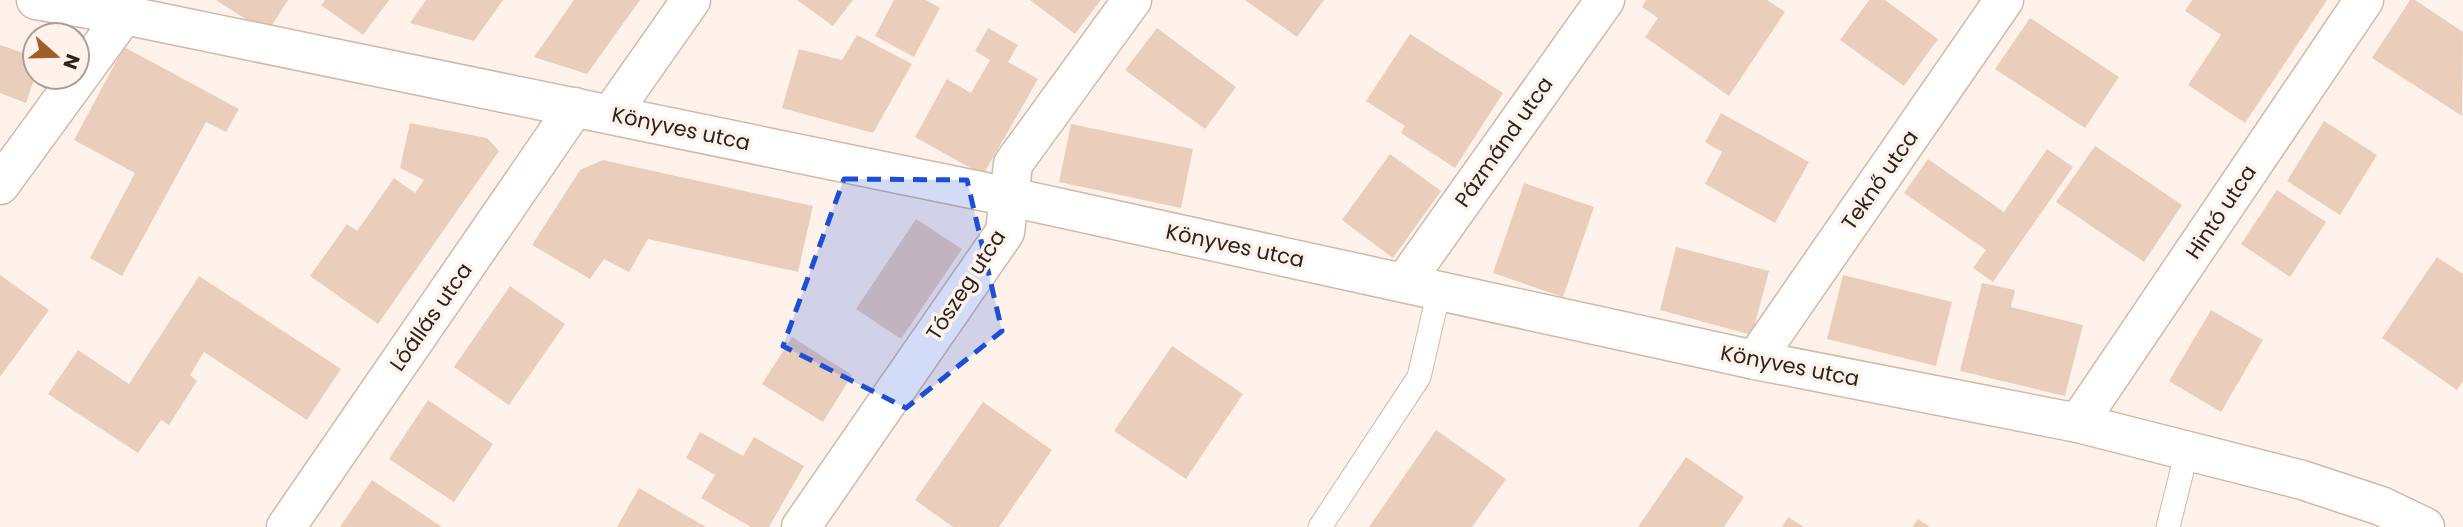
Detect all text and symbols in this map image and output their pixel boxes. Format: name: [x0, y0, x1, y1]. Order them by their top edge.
north arrow: [21, 21, 91, 91]
text: N: [56, 50, 87, 73]
street label: Pázmánd utca: [1448, 71, 1559, 213]
street label: Könyves utca: [609, 100, 753, 157]
street label: Teknő utca: [1835, 124, 1925, 235]
street label: Hintó utca: [2178, 159, 2263, 265]
street label: Könyves utca: [1163, 217, 1307, 274]
street label: Tószeg utca: [919, 224, 1012, 346]
street label: Lóállás utca: [383, 257, 479, 377]
street label: Könyves utca: [1718, 338, 1862, 393]

